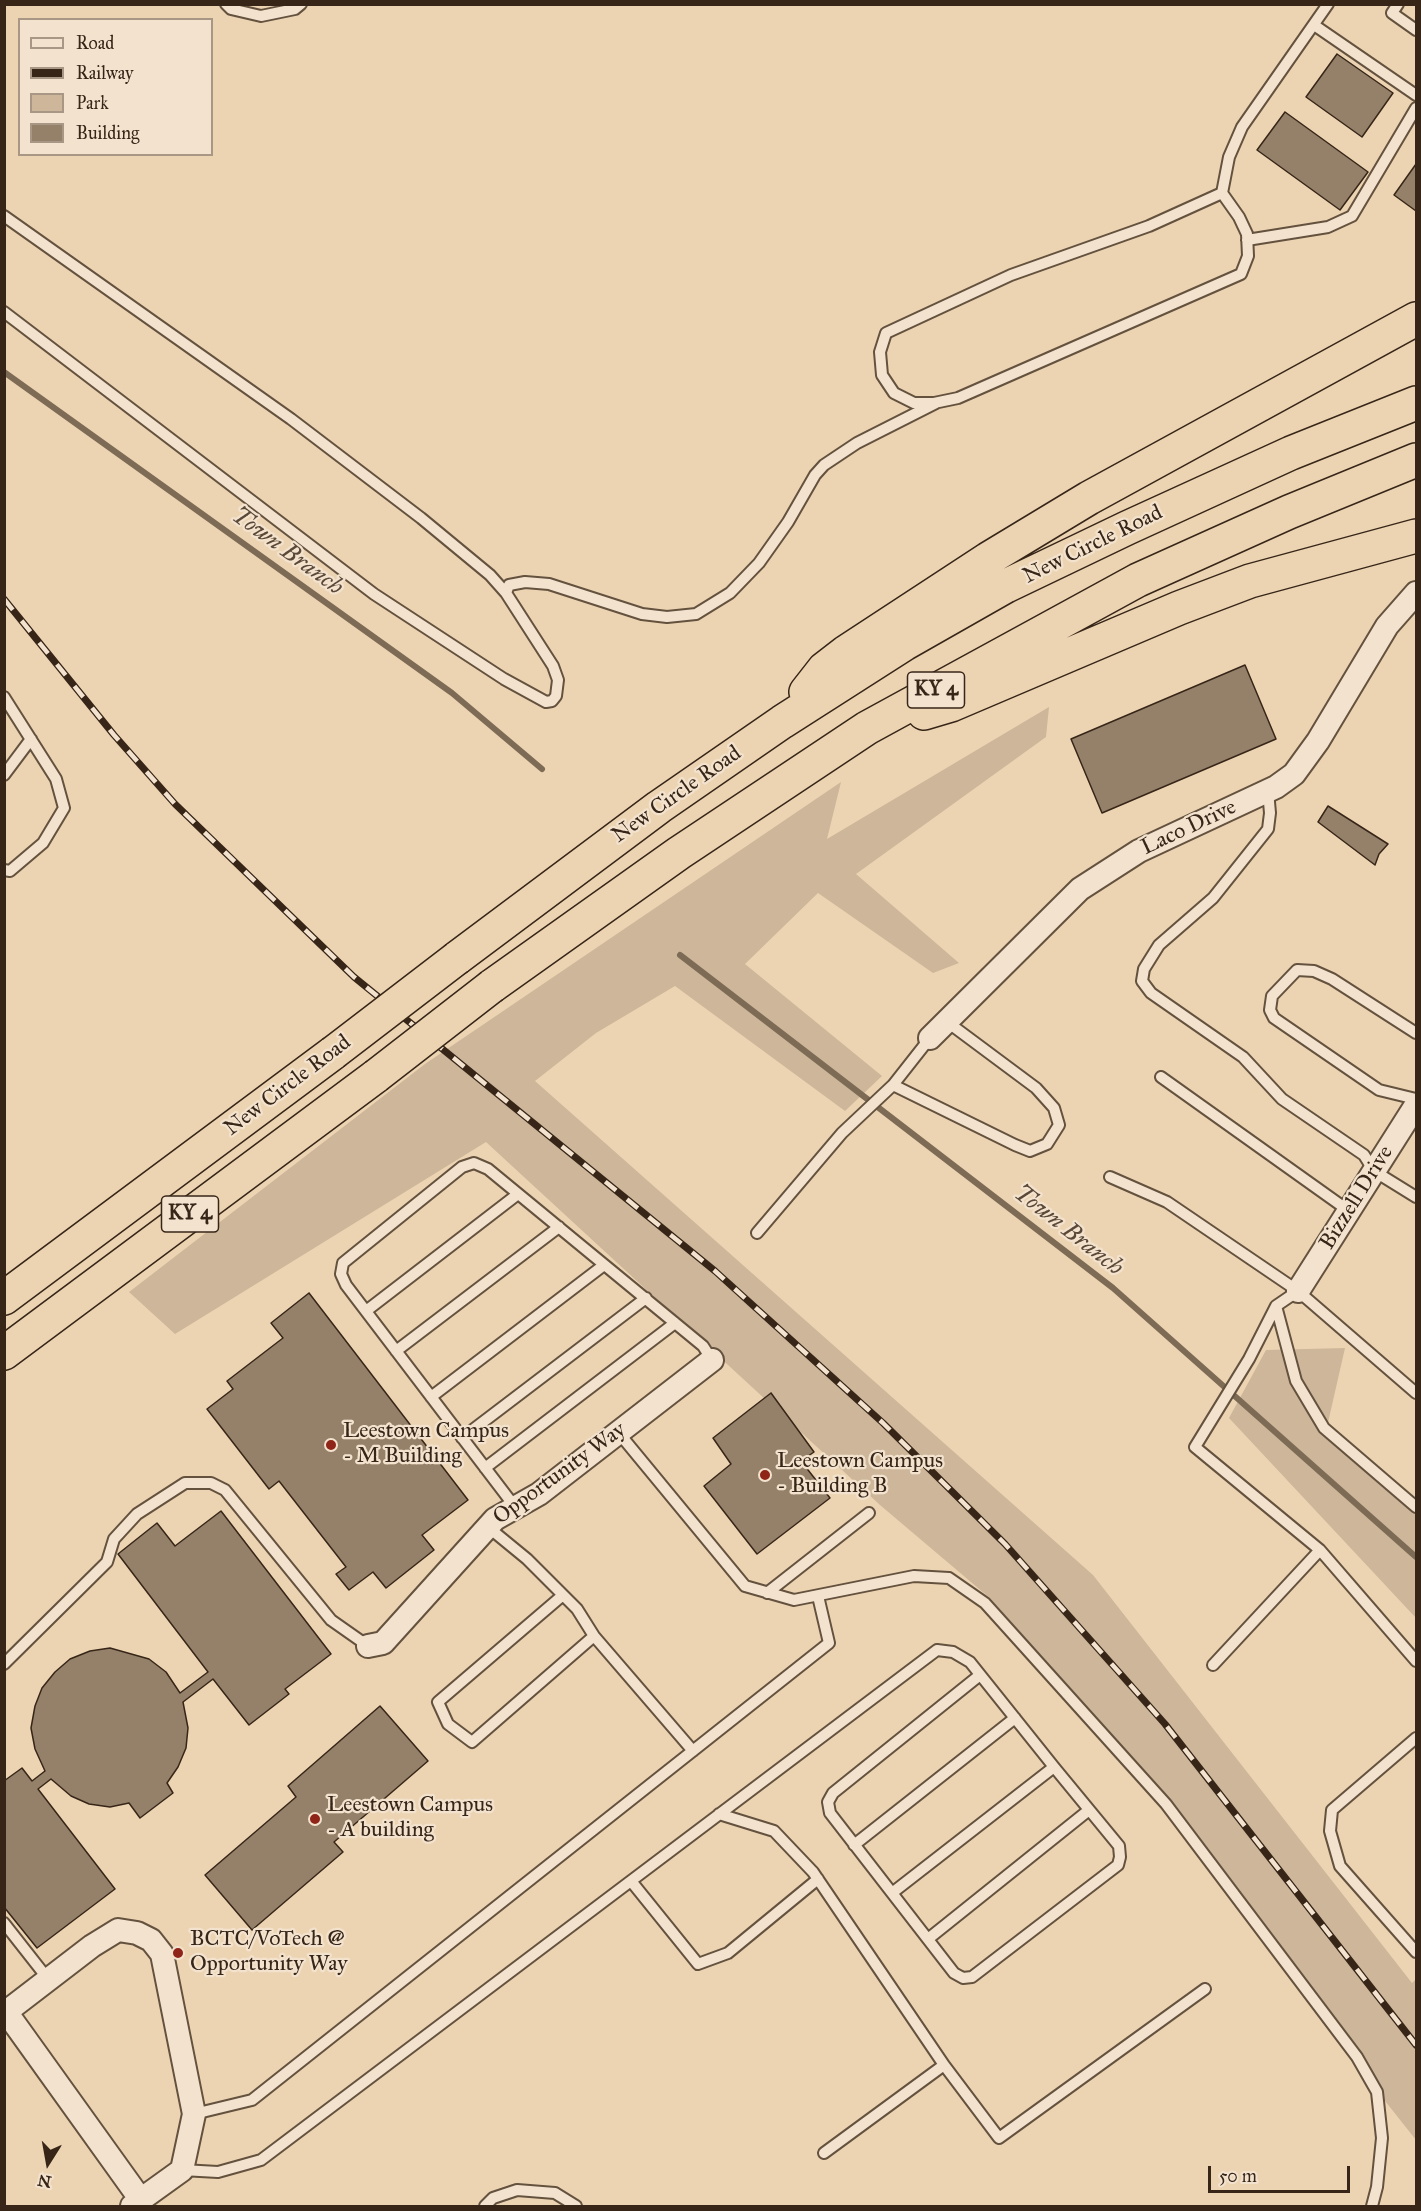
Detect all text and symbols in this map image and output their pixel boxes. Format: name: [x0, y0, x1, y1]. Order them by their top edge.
legend: [18, 18, 213, 156]
text: Road: [76, 32, 114, 54]
text: Railway: [76, 62, 133, 84]
text: Park: [76, 92, 109, 114]
text: Building: [76, 122, 139, 144]
street label: New Circle Road: [1019, 500, 1167, 590]
water label: Town Branch: [226, 502, 348, 602]
road number: KY 4: [908, 672, 964, 708]
street label: New Circle Road: [607, 741, 747, 849]
street label: Laco Drive: [1137, 795, 1241, 861]
street label: New Circle Road: [219, 1030, 357, 1142]
street label: Bizzell Drive: [1315, 1141, 1399, 1255]
water label: Town Branch: [1008, 1179, 1128, 1283]
road number: KY 4: [162, 1196, 219, 1232]
street label: Opportunity Way: [489, 1417, 631, 1531]
place label: Leestown Campus - M Building: [343, 1419, 509, 1470]
marker: Leestown Campus - M Building: [324, 1438, 338, 1452]
place label: Leestown Campus - Building B: [777, 1449, 943, 1500]
marker: Leestown Campus - Building B: [758, 1468, 772, 1482]
place label: Leestown Campus - A building: [327, 1793, 493, 1844]
marker: Leestown Campus - A building: [308, 1812, 322, 1826]
place label: BCTC/VoTech @ Opportunity Way: [190, 1927, 348, 1978]
marker: BCTC/VoTech @ Opportunity Way: [171, 1946, 185, 1960]
north arrow: [18, 2133, 78, 2193]
scale bar: [1211, 2154, 1354, 2192]
text: 50 m: [1219, 2165, 1257, 2187]
text: N: [36, 2171, 53, 2192]

